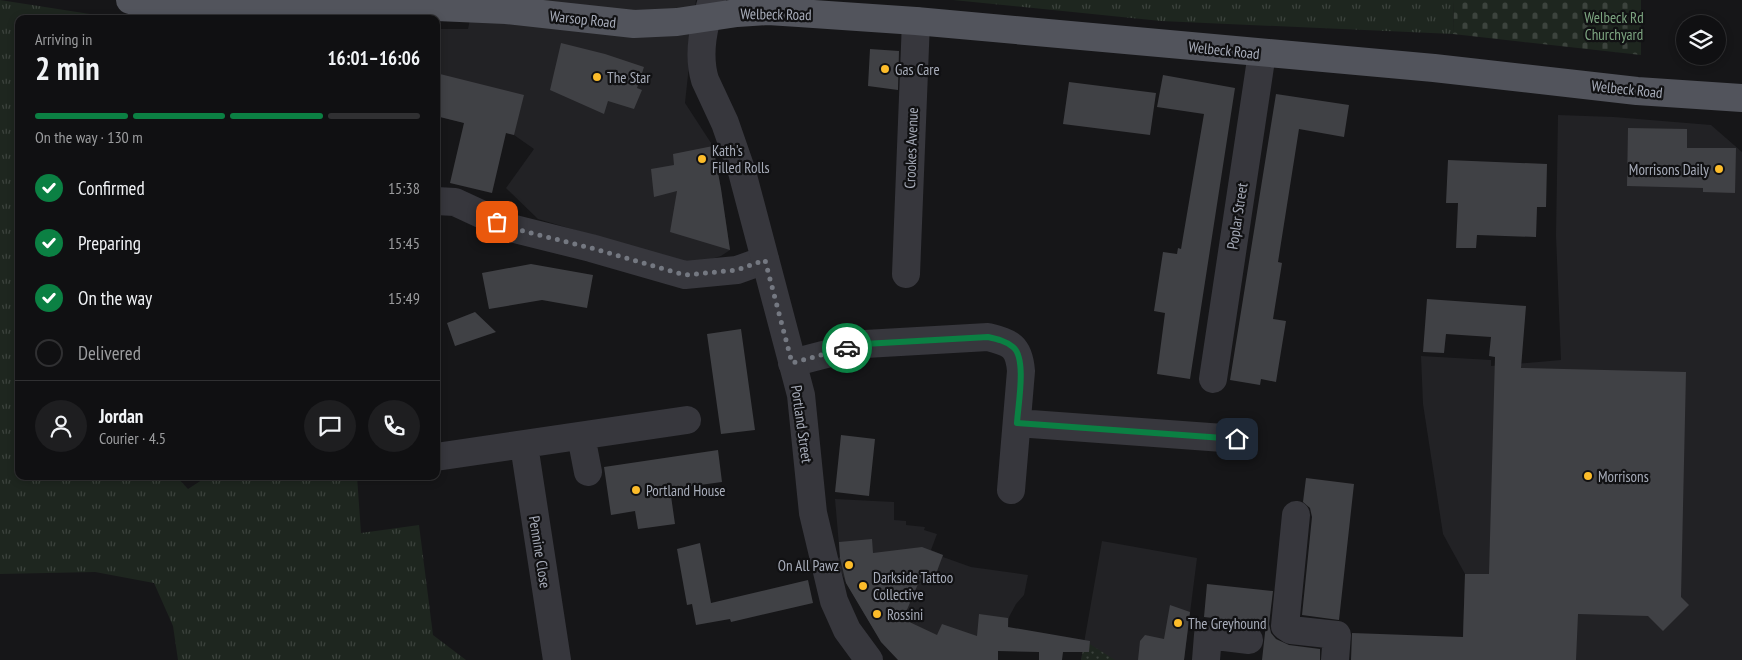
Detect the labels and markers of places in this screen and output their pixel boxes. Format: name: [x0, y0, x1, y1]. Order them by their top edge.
place label: Gas Care: [895, 60, 940, 79]
marker: Gas Care: [879, 63, 891, 75]
place label: The Star: [607, 68, 651, 87]
marker: The Star: [591, 71, 603, 83]
place label: Kath's Filled Rolls: [712, 141, 769, 177]
marker: Kath's Filled Rolls: [696, 153, 708, 165]
place label: Morrisons Daily: [1629, 160, 1709, 179]
marker: Morrisons Daily: [1713, 163, 1725, 175]
pin: [476, 201, 518, 243]
pin: [1216, 418, 1258, 460]
place label: Morrisons: [1598, 467, 1649, 486]
marker: Morrisons: [1582, 470, 1594, 482]
place label: Portland House: [646, 481, 725, 500]
marker: Portland House: [630, 484, 642, 496]
place label: On All Pawz: [778, 556, 839, 575]
marker: On All Pawz: [843, 559, 855, 571]
place label: Darkside Tattoo Collective: [873, 568, 953, 604]
marker: Darkside Tattoo Collective: [857, 580, 869, 592]
place label: Rossini: [887, 605, 923, 624]
marker: Rossini: [871, 608, 883, 620]
place label: The Greyhound: [1188, 614, 1266, 633]
marker: The Greyhound: [1172, 617, 1184, 629]

